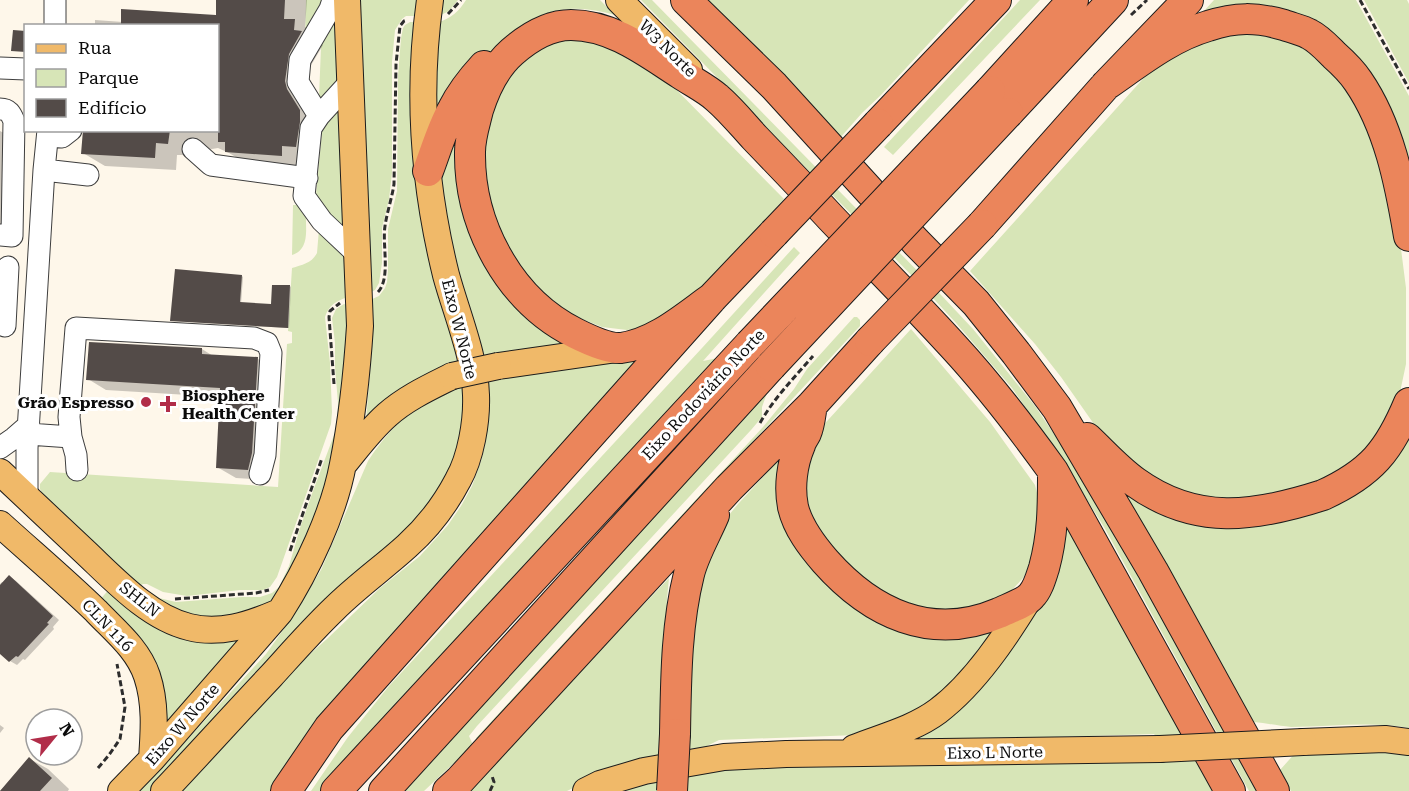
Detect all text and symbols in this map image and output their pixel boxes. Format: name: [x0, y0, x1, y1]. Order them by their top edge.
street label: W3 Norte: [635, 16, 700, 81]
legend: [24, 24, 219, 132]
text: Rua: [78, 37, 111, 58]
text: Parque: [78, 67, 139, 88]
text: Edifício: [78, 97, 146, 118]
street label: Eixo W Norte: [438, 277, 481, 381]
street label: Eixo Rodoviário Norte: [638, 325, 769, 463]
place label: Biosphere Health Center: [182, 386, 295, 423]
place label: Grão Espresso: [18, 393, 134, 412]
marker: Grão Espresso: [139, 395, 153, 409]
marker: Biosphere Health Center: [159, 395, 177, 413]
street label: SHLN: [116, 578, 164, 621]
street label: CLN 116: [78, 595, 137, 655]
street label: Eixo W Norte: [142, 679, 223, 769]
north arrow: [24, 707, 84, 767]
text: N: [55, 720, 78, 740]
street label: Eixo L Norte: [947, 742, 1043, 763]

